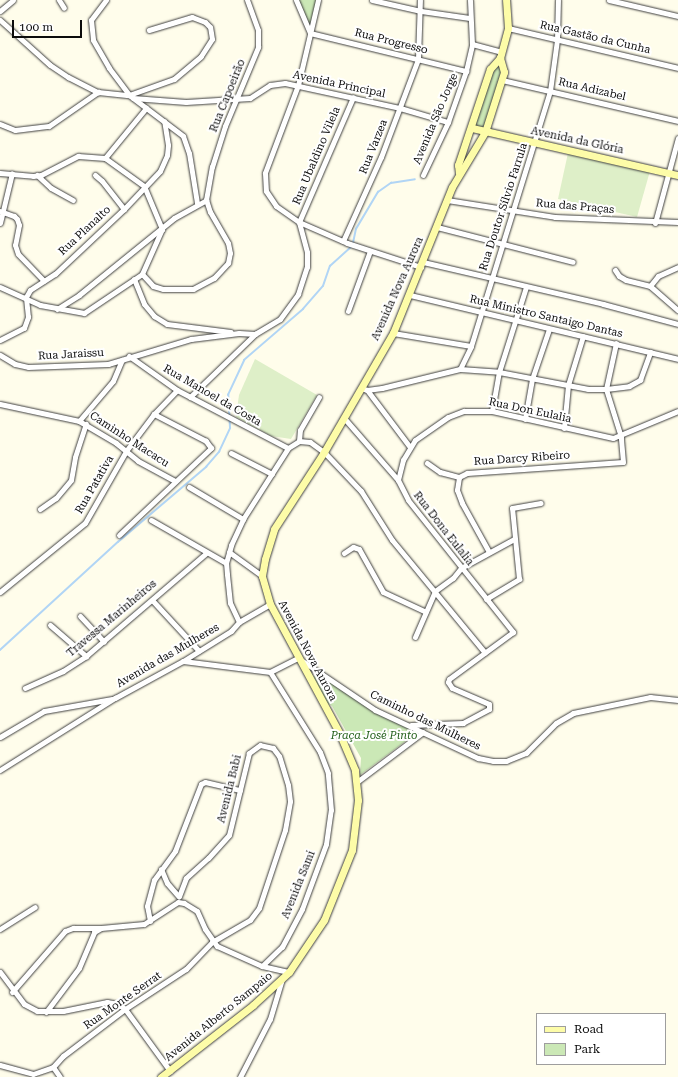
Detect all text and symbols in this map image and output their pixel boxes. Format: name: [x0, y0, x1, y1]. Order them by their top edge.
scale bar: [14, 12, 84, 38]
street label: Rua Gastão da Cunha: [538, 19, 652, 57]
text: 100 m: [19, 20, 53, 34]
street label: Rua Progresso: [353, 27, 429, 57]
street label: Rua Capoeirão: [207, 58, 249, 134]
street label: Avenida Principal: [292, 69, 386, 101]
street label: Avenida São Jorge: [411, 72, 461, 166]
street label: Rua Adizabel: [557, 76, 627, 104]
street label: Rua Ubaldino Vilela: [290, 105, 344, 207]
street label: Rua Varzea: [357, 118, 391, 176]
street label: Avenida da Glória: [529, 125, 625, 157]
street label: Rua Doutor Sílvio Farrula: [477, 141, 531, 273]
street label: Rua das Praças: [535, 197, 615, 217]
street label: Rua Planalto: [56, 203, 114, 259]
street label: Avenida Nova Aurora: [369, 235, 427, 343]
street label: Rua Ministro Santaigo Dantas: [468, 293, 624, 341]
street label: Rua Jaraissu: [38, 347, 104, 363]
street label: Rua Manoel da Costa: [161, 363, 263, 429]
street label: Rua Don Eulalia: [487, 396, 573, 426]
street label: Caminho Macacu: [87, 409, 171, 471]
street label: Rua Darcy Ribeiro: [473, 449, 571, 469]
street label: Rua Patativa: [73, 453, 117, 517]
street label: Rua Dona Eulalia: [410, 489, 476, 569]
street label: Travessa Marinheiros: [64, 578, 160, 660]
street label: Avenida Nova Aurora: [275, 598, 339, 704]
street label: Avenida das Mulheres: [114, 621, 222, 691]
street label: Caminho das Mulheres: [368, 688, 482, 754]
park label: Praça José Pinto: [331, 729, 417, 743]
street label: Avenida Babi: [215, 754, 245, 824]
street label: Avenida Sami: [279, 849, 319, 921]
street label: Rua Monte Serrat: [82, 969, 164, 1033]
street label: Avenida Alberto Sampaio: [162, 969, 276, 1065]
legend: [536, 1013, 666, 1065]
text: Road: [574, 1022, 603, 1036]
text: Park: [574, 1042, 600, 1056]

